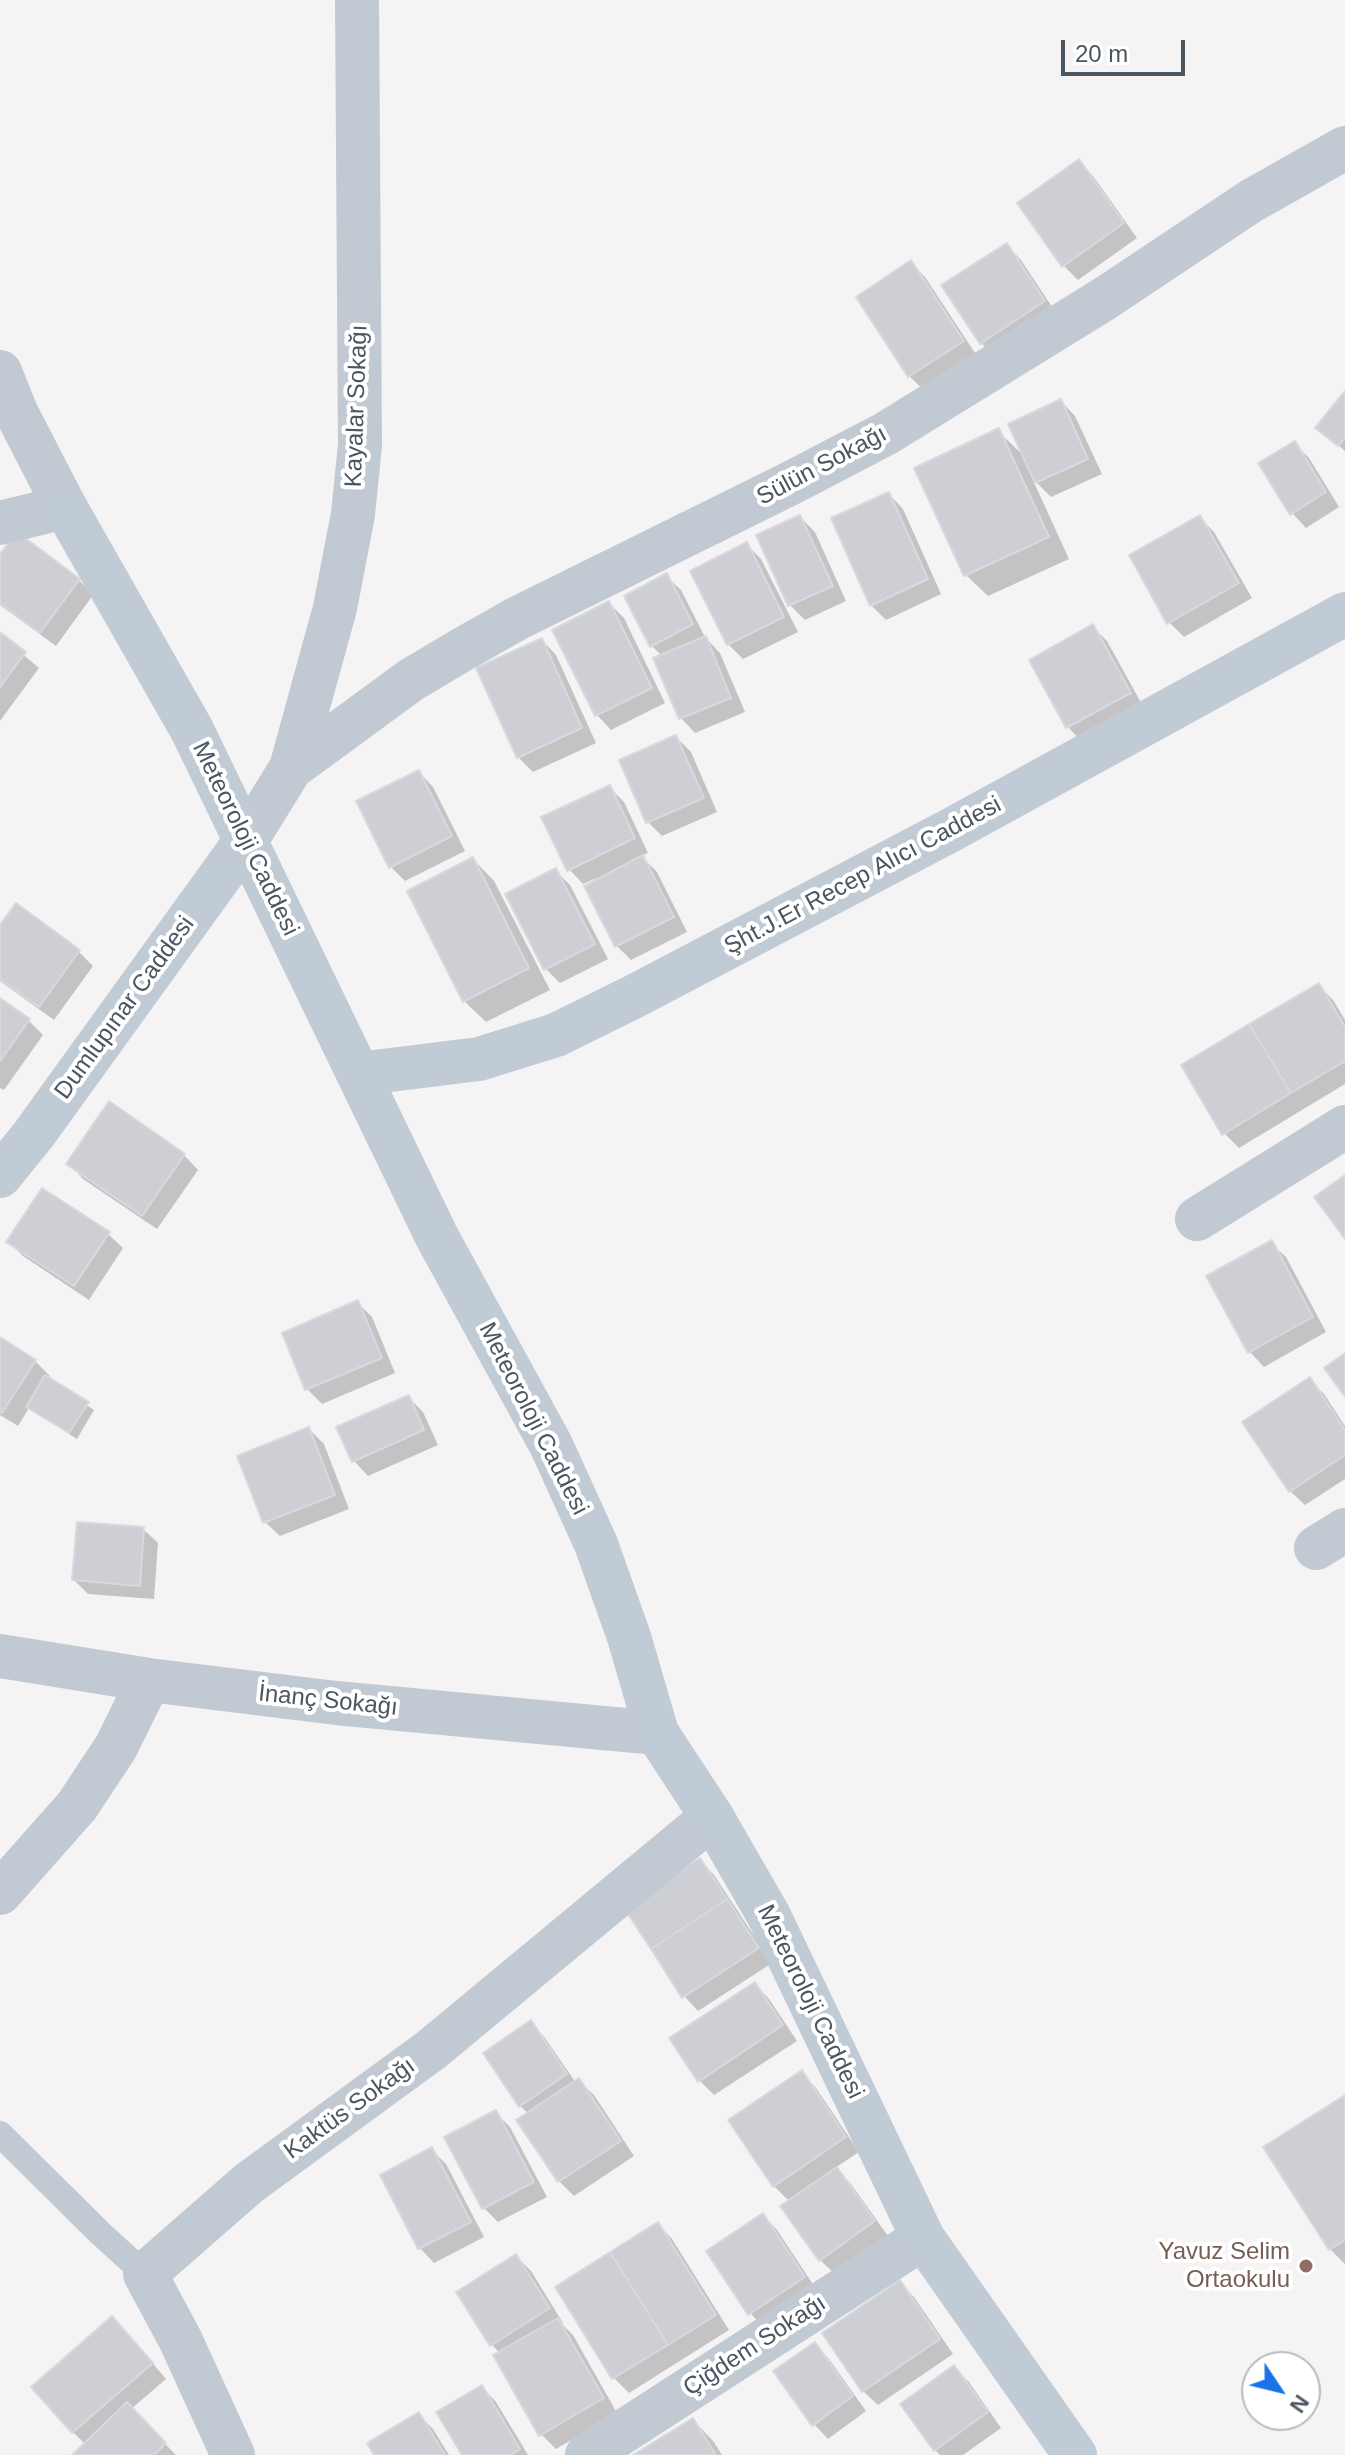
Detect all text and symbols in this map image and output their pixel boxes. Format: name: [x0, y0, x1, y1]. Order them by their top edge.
scale bar: [1065, 24, 1189, 74]
text: 20 m: [1075, 40, 1128, 67]
street label: Kayalar Sokağı: [340, 324, 374, 488]
street label: Sülün Sokağı: [752, 420, 892, 512]
street label: Meteoroloji Caddesi: [186, 737, 304, 941]
street label: Şht.J.Er Recep Alıcı Caddesi: [720, 791, 1006, 961]
street label: Dumlupınar Caddesi: [49, 911, 201, 1105]
street label: Meteoroloji Caddesi: [472, 1318, 594, 1520]
street label: İnanç Sokağı: [257, 1679, 399, 1723]
street label: Meteoroloji Caddesi: [751, 1900, 869, 2104]
street label: Kaktüs Sokağı: [279, 2052, 421, 2166]
place label: Yavuz Selim Ortaokulu: [1158, 2238, 1290, 2294]
marker: Yavuz Selim Ortaokulu: [1297, 2257, 1315, 2275]
street label: Çiğdem Sokağı: [678, 2289, 832, 2403]
north arrow: [1241, 2351, 1321, 2431]
text: N: [1285, 2390, 1314, 2418]

